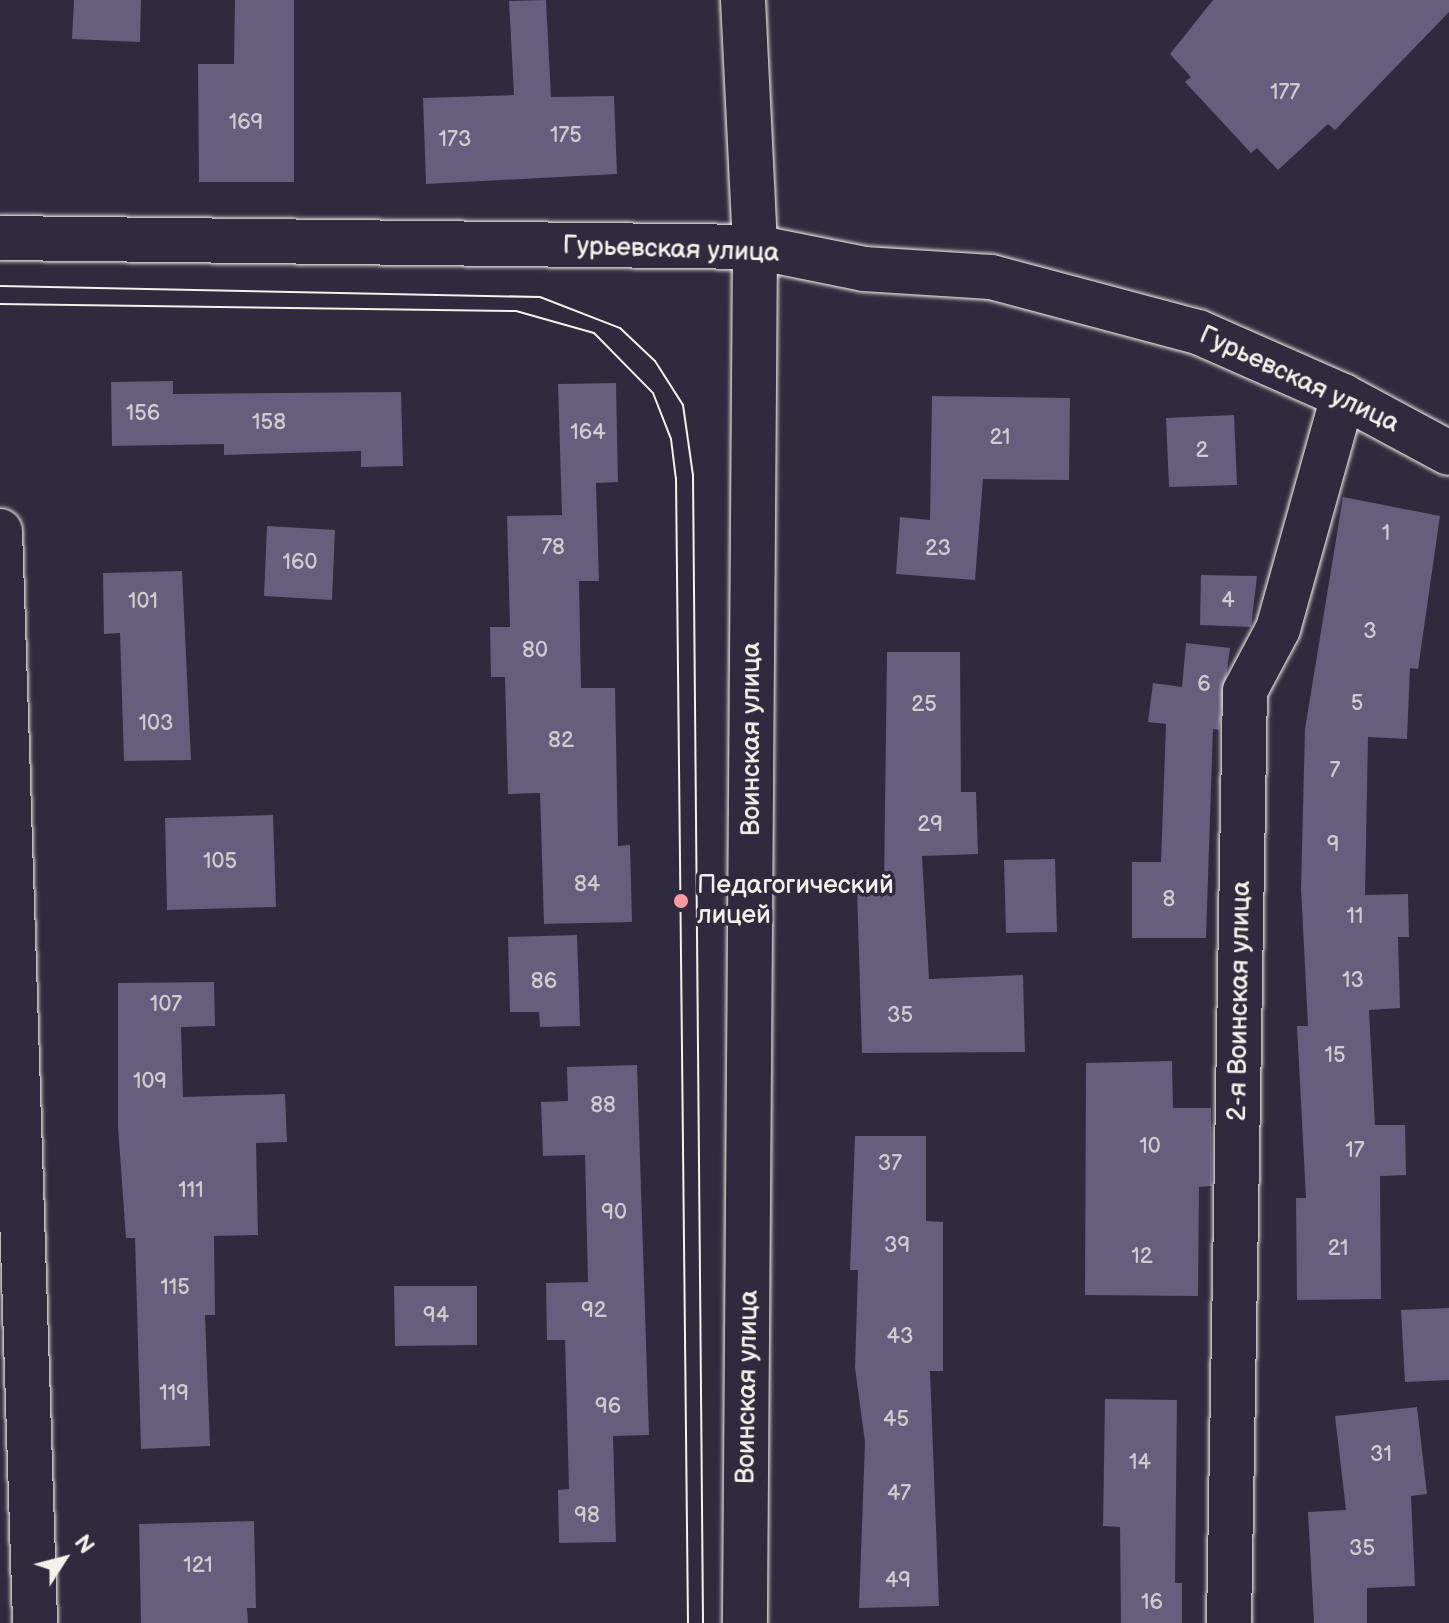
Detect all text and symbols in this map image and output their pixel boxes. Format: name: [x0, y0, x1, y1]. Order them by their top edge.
house number: 177: [1270, 80, 1300, 106]
house number: 169: [229, 110, 263, 136]
house number: 175: [550, 123, 582, 149]
house number: 173: [439, 127, 471, 153]
street label: Гурьевская улица: [562, 231, 780, 269]
street label: Гурьевская улица: [1194, 320, 1404, 440]
house number: 156: [126, 401, 160, 427]
house number: 158: [252, 410, 286, 436]
house number: 164: [570, 420, 606, 446]
house number: 21: [989, 425, 1011, 451]
house number: 2: [1196, 438, 1208, 464]
house number: 1: [1382, 521, 1390, 547]
house number: 78: [541, 535, 565, 561]
house number: 23: [925, 536, 951, 562]
house number: 160: [283, 550, 317, 576]
house number: 4: [1221, 588, 1235, 614]
house number: 101: [128, 589, 158, 615]
house number: 3: [1363, 619, 1377, 645]
house number: 80: [522, 638, 548, 664]
street label: Воинская улица: [736, 642, 768, 836]
house number: 6: [1197, 672, 1211, 698]
house number: 5: [1351, 691, 1363, 717]
house number: 25: [911, 692, 937, 718]
house number: 103: [139, 711, 173, 737]
house number: 82: [548, 728, 574, 754]
house number: 7: [1330, 758, 1340, 784]
house number: 29: [917, 812, 943, 838]
house number: 9: [1327, 832, 1339, 858]
house number: 105: [203, 849, 237, 875]
place label: Педагогический лицей: [697, 870, 894, 932]
house number: 84: [574, 872, 600, 898]
street label: 2-я Воинская улица: [1222, 880, 1258, 1122]
house number: 8: [1163, 887, 1175, 913]
marker: Педагогический лицей: [672, 892, 690, 910]
house number: 11: [1346, 904, 1364, 930]
house number: 13: [1342, 968, 1364, 994]
house number: 86: [531, 969, 557, 995]
house number: 107: [150, 992, 182, 1018]
house number: 35: [887, 1003, 913, 1029]
house number: 15: [1324, 1043, 1346, 1069]
house number: 109: [133, 1069, 167, 1095]
house number: 88: [590, 1093, 616, 1119]
house number: 10: [1139, 1134, 1161, 1160]
house number: 17: [1345, 1138, 1365, 1164]
house number: 37: [878, 1151, 902, 1177]
house number: 111: [178, 1178, 204, 1204]
house number: 90: [601, 1200, 627, 1226]
house number: 39: [884, 1233, 910, 1259]
house number: 21: [1327, 1236, 1349, 1262]
house number: 12: [1131, 1244, 1153, 1270]
house number: 115: [160, 1275, 190, 1301]
street label: Воинская улица: [731, 1290, 765, 1484]
house number: 92: [581, 1298, 607, 1324]
house number: 94: [423, 1303, 449, 1329]
house number: 43: [887, 1324, 913, 1350]
house number: 119: [159, 1381, 189, 1407]
house number: 96: [595, 1394, 621, 1420]
house number: 45: [883, 1407, 909, 1433]
house number: 31: [1370, 1442, 1392, 1468]
house number: 14: [1129, 1450, 1151, 1476]
house number: 47: [887, 1481, 911, 1507]
house number: 98: [574, 1503, 600, 1529]
north arrow: [24, 1519, 104, 1599]
text: N: [68, 1530, 100, 1559]
house number: 35: [1349, 1536, 1375, 1562]
house number: 121: [183, 1553, 213, 1579]
house number: 49: [885, 1568, 911, 1594]
house number: 16: [1141, 1590, 1163, 1616]

